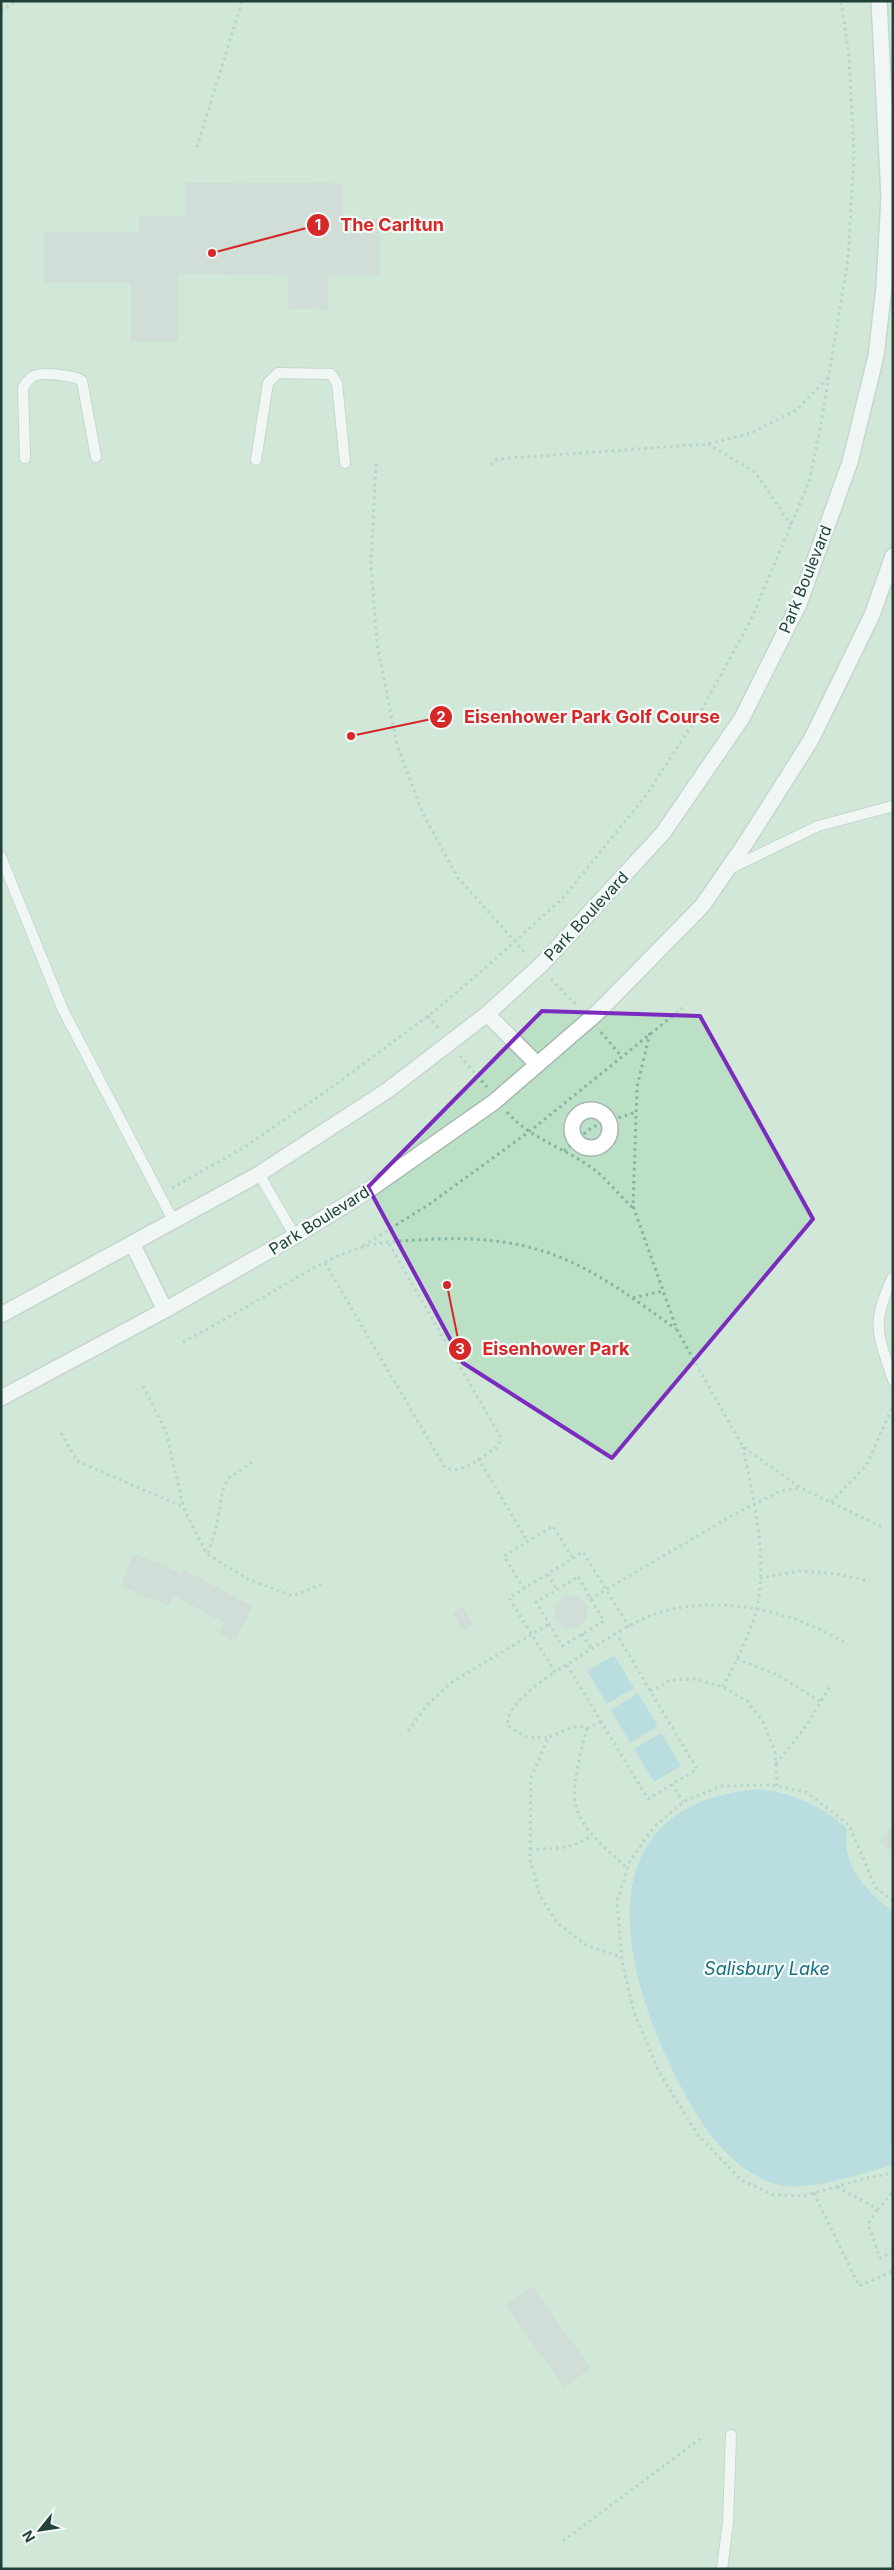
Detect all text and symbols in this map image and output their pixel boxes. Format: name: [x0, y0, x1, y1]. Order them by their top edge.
callout: The Carltun: [306, 208, 454, 241]
text: The Carltun: [340, 214, 444, 235]
text: 1: [315, 215, 321, 234]
street label: Park Boulevard: [774, 522, 836, 636]
callout: Eisenhower Park Golf Course: [429, 700, 730, 733]
text: Eisenhower Park Golf Course: [464, 706, 720, 727]
text: 2: [436, 707, 446, 726]
street label: Park Boulevard: [540, 867, 632, 965]
street label: Park Boulevard: [265, 1181, 373, 1259]
callout: Eisenhower Park: [447, 1332, 639, 1365]
text: Eisenhower Park: [482, 1338, 630, 1359]
text: 3: [455, 1339, 465, 1358]
water label: Salisbury Lake: [704, 1958, 830, 1979]
north arrow: [15, 2505, 65, 2555]
text: N: [18, 2528, 38, 2546]

